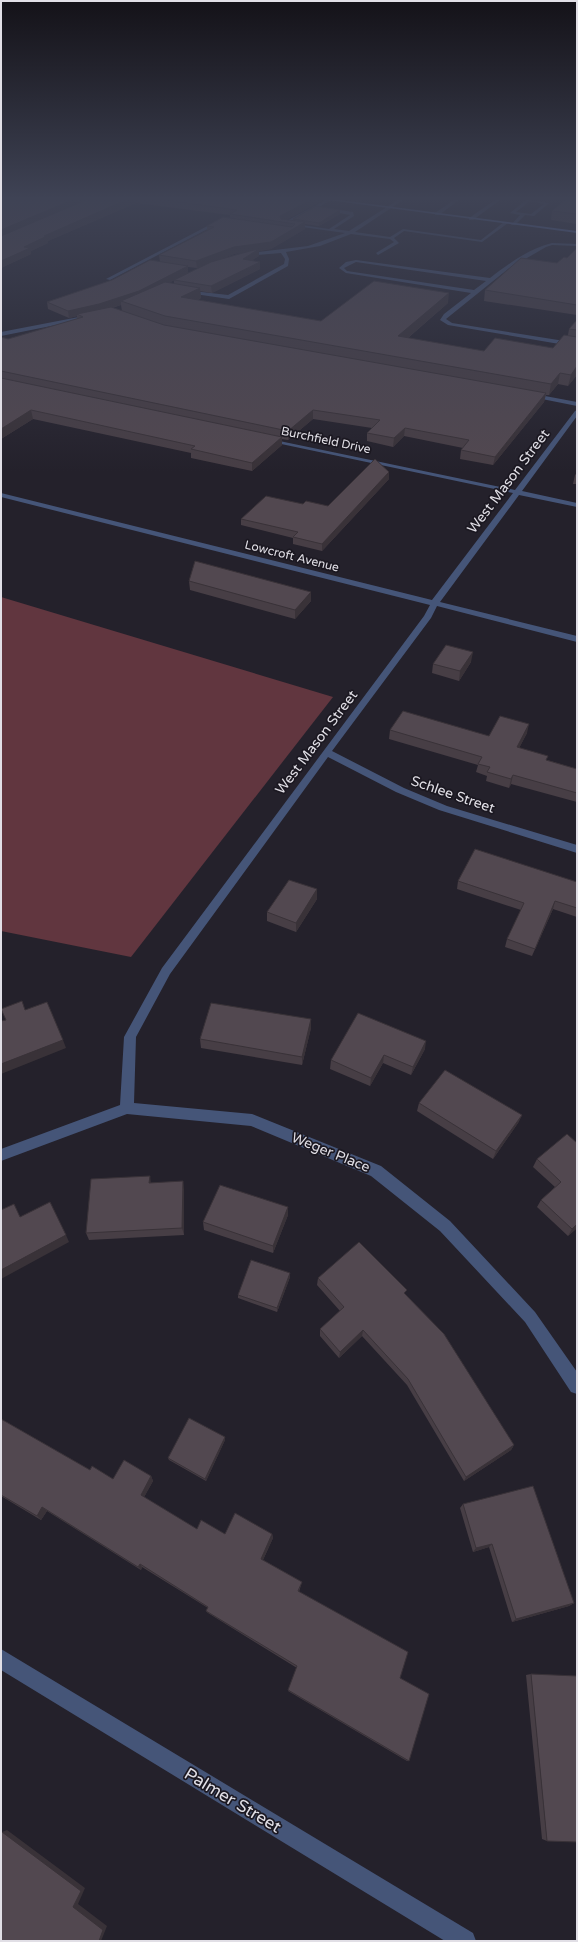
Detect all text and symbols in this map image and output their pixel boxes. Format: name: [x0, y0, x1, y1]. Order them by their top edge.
street label: Burchfield Drive: [280, 424, 372, 456]
street label: West Mason Street: [464, 425, 553, 537]
street label: Lowcroft Avenue: [243, 538, 341, 575]
street label: West Mason Street: [272, 686, 361, 798]
street label: Schlee Street: [409, 772, 498, 817]
street label: Weger Place: [289, 1129, 373, 1176]
street label: Palmer Street: [180, 1763, 286, 1838]

